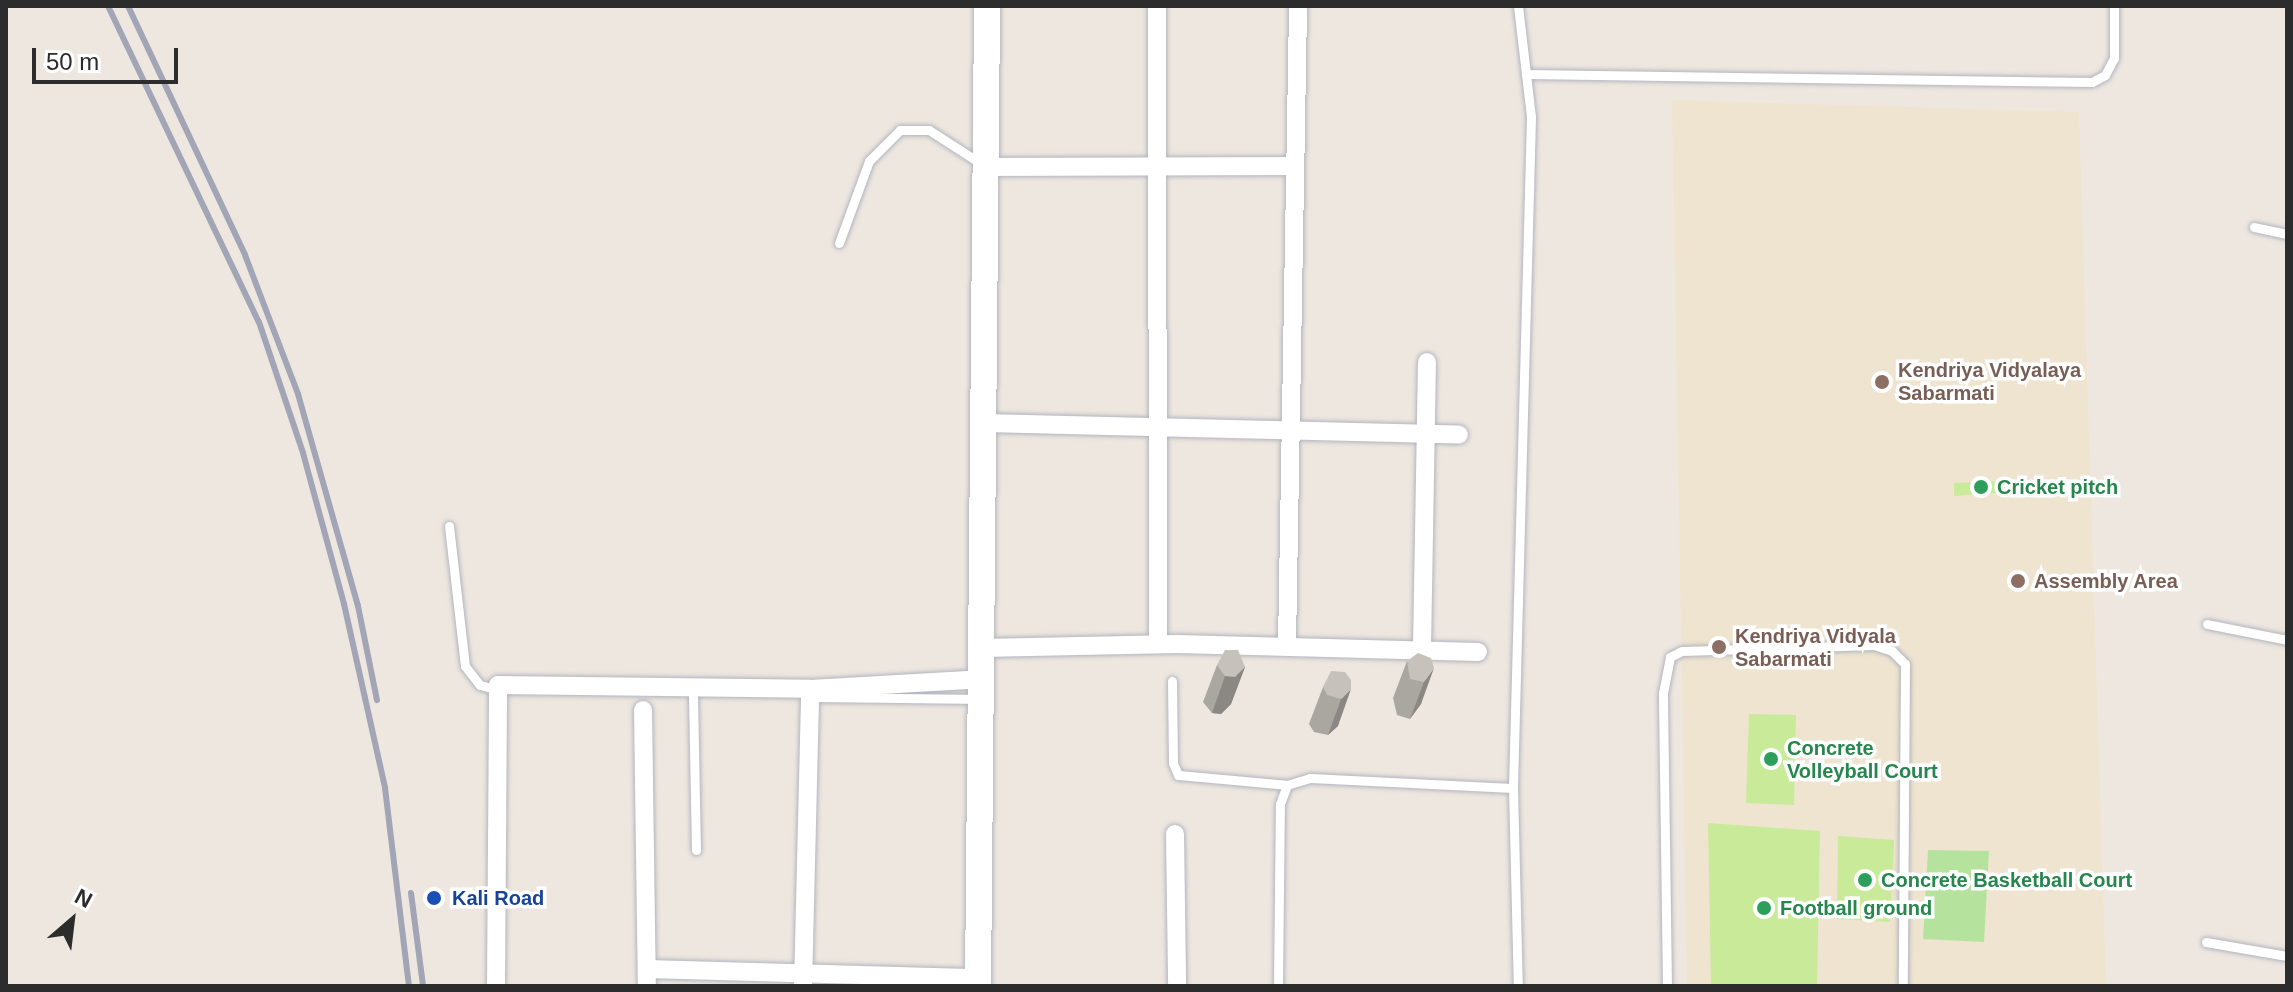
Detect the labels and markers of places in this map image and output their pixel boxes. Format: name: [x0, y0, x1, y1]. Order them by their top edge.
place label: Kendriya Vidyalaya Sabarmati: [1898, 358, 2081, 405]
marker: Kendriya Vidyalaya Sabarmati: [1873, 373, 1891, 391]
place label: Cricket pitch: [1997, 475, 2118, 499]
marker: Cricket pitch: [1972, 478, 1990, 496]
place label: Assembly Area: [2034, 569, 2179, 593]
marker: Assembly Area: [2009, 572, 2027, 590]
place label: Kendriya Vidyala Sabarmati: [1735, 624, 1896, 671]
marker: Kendriya Vidyala Sabarmati: [1710, 638, 1728, 656]
place label: Concrete Volleyball Court: [1787, 736, 1938, 783]
marker: Concrete Volleyball Court: [1762, 750, 1780, 768]
place label: Concrete Basketball Court: [1881, 868, 2132, 892]
marker: Concrete Basketball Court: [1856, 871, 1874, 889]
place label: Kali Road: [452, 886, 544, 910]
marker: Kali Road: [423, 887, 445, 909]
place label: Football ground: [1780, 896, 1932, 920]
marker: Football ground: [1755, 899, 1773, 917]

